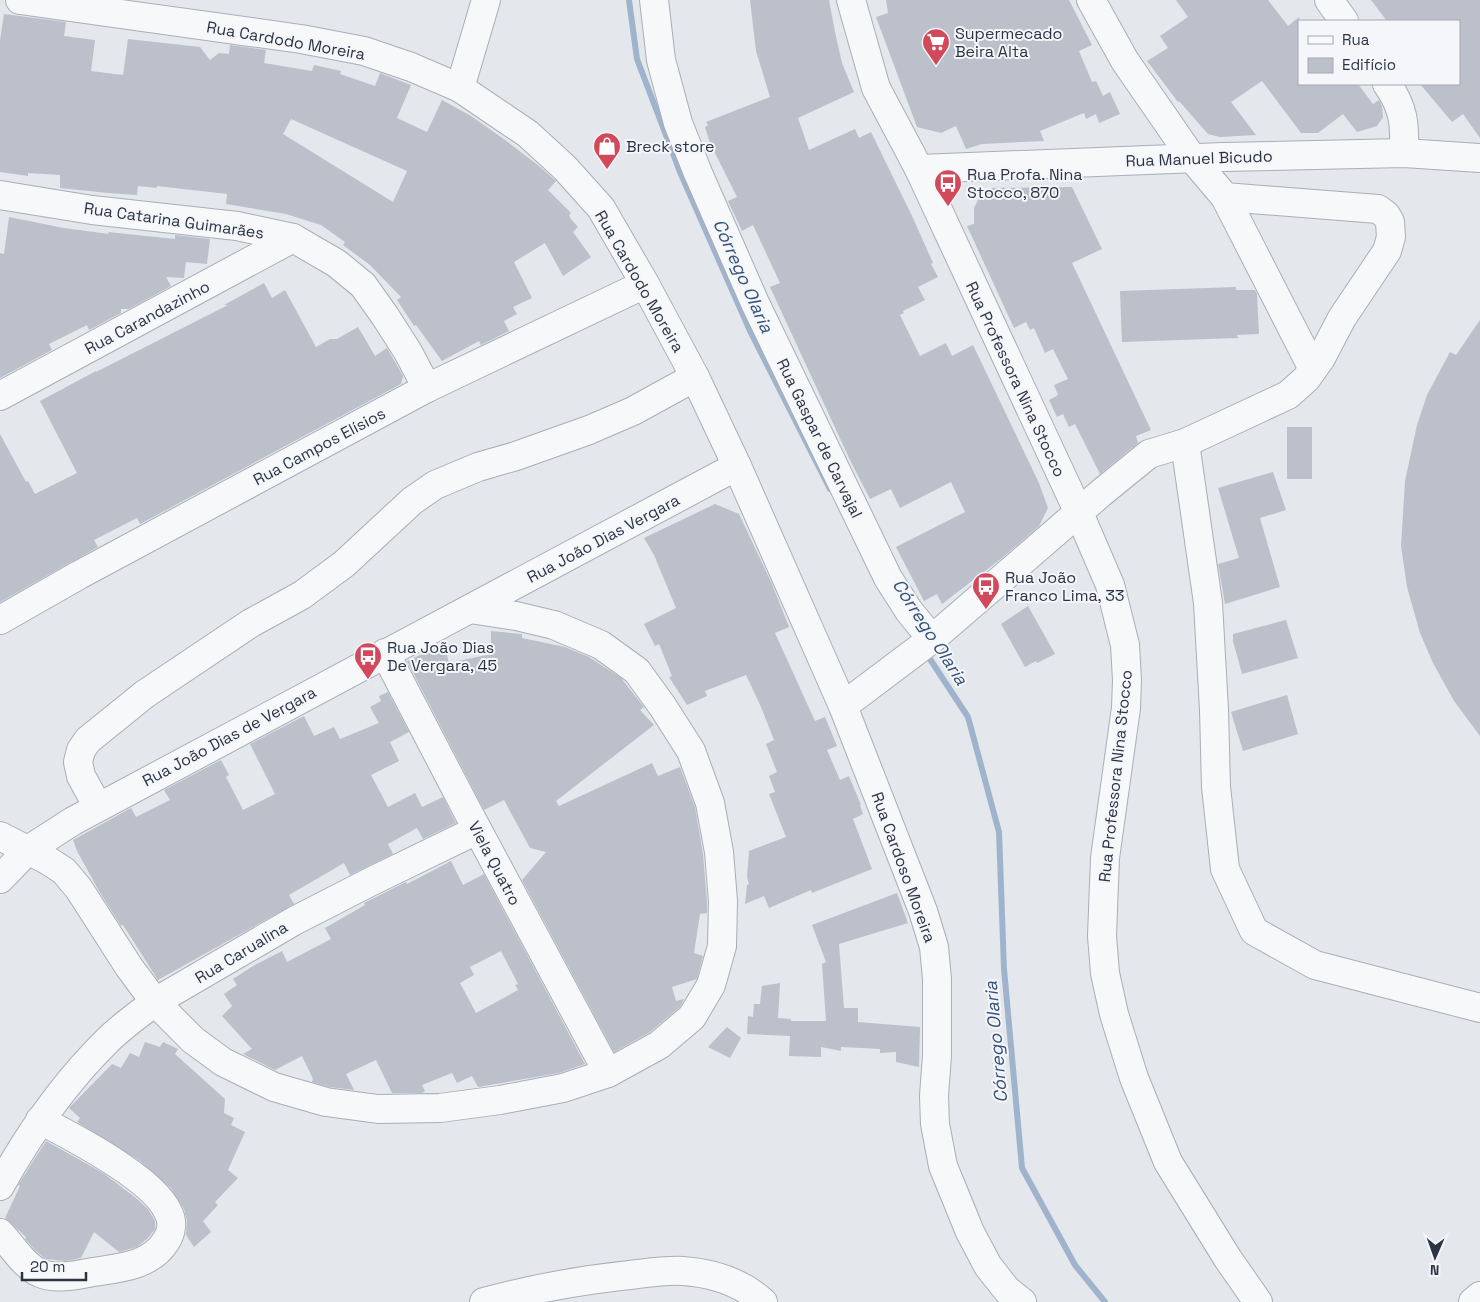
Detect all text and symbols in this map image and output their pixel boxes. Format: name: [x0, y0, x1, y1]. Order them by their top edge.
street label: Rua Cardodo Moreira: [205, 16, 367, 65]
legend: [1298, 20, 1460, 85]
place label: Supermecado Beira Alta: [955, 23, 1062, 62]
supermarket icon: Supermecado Beira Alta: [921, 27, 951, 66]
text: Rua: [1342, 30, 1370, 49]
text: Edifício: [1342, 55, 1396, 74]
shop icon: Breck store: [592, 131, 622, 170]
place label: Breck store: [626, 136, 715, 157]
street label: Rua Manuel Bicudo: [1125, 145, 1273, 172]
place label: Rua Profa. Nina Stocco, 870: [967, 164, 1082, 203]
bus stop icon: Rua Profa. Nina Stocco, 870: [933, 168, 963, 207]
street label: Rua Catarina Guimarães: [83, 197, 265, 244]
street label: Rua Cardodo Moreira: [590, 206, 689, 356]
water label: Córrego Olaria: [708, 215, 779, 337]
street label: Rua Carandazinho: [81, 276, 213, 359]
street label: Rua Professora Nina Stocco: [961, 278, 1070, 480]
street label: Rua Gaspar de Carvajal: [772, 355, 867, 521]
street label: Rua Campos Elísios: [250, 403, 389, 490]
street label: Rua João Dias Vergara: [523, 489, 683, 588]
place label: Rua João Franco Lima, 33: [1005, 567, 1125, 606]
bus stop icon: Rua João Franco Lima, 33: [971, 571, 1001, 610]
water label: Córrego Olaria: [887, 574, 974, 690]
place label: Rua João Dias De Vergara, 45: [387, 637, 497, 676]
bus stop icon: Rua João Dias De Vergara, 45: [353, 641, 383, 680]
street label: Rua Professora Nina Stocco: [1094, 669, 1137, 883]
street label: Rua João Dias de Vergara: [139, 682, 320, 791]
street label: Rua Cardoso Moreira: [866, 789, 941, 945]
street label: Viela Quatro: [464, 817, 526, 909]
street label: Rua Carualina: [191, 917, 291, 988]
water label: Córrego Olaria: [979, 980, 1012, 1104]
north arrow: [1410, 1232, 1460, 1282]
scale bar: [22, 1250, 86, 1282]
text: 20 m: [30, 1257, 65, 1276]
text: N: [1430, 1261, 1440, 1279]

